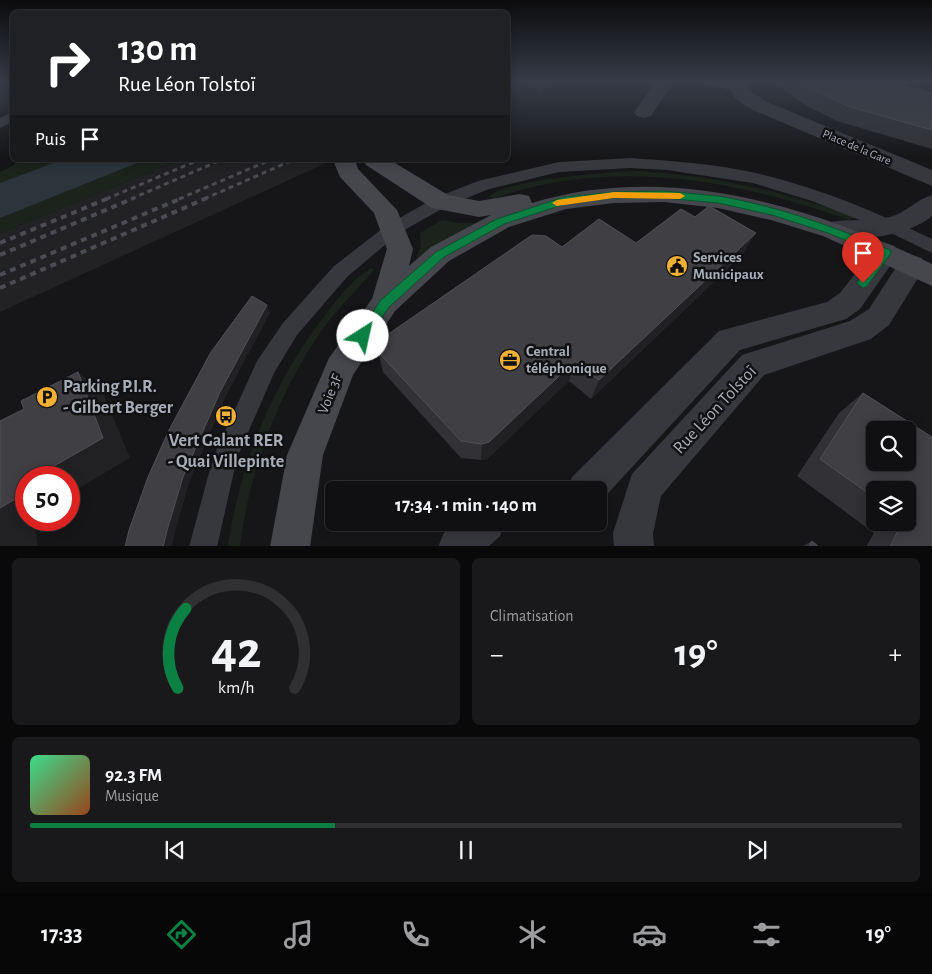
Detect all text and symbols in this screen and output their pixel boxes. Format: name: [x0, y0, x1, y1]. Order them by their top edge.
icon: right: [35, 30, 100, 95]
text: 130 m: [118, 32, 197, 67]
text: Rue Léon Tolstoï: [118, 73, 256, 95]
icon: arrive: [76, 125, 104, 153]
street label: Place de la Gare: [821, 127, 893, 167]
text: Puis: [35, 130, 66, 149]
pin: [842, 232, 884, 283]
icon: arrive: [849, 239, 877, 267]
place label: Services Municipaux: [693, 250, 764, 282]
public building icon: Services Municipaux: [665, 254, 689, 278]
position arrow: [336, 309, 388, 361]
place label: Central téléphonique: [526, 344, 607, 376]
office icon: Central téléphonique: [498, 348, 522, 372]
street label: Rue Léon Tolstoï: [670, 363, 760, 457]
street label: Voie 3F: [315, 372, 345, 416]
place label: Parking P.I.R. - Gilbert Berger: [63, 378, 174, 417]
parking icon: Parking P.I.R. - Gilbert Berger: [35, 385, 59, 409]
bus stop icon: Vert Galant RER - Quai Villepinte: [214, 404, 238, 428]
map controls: [866, 421, 916, 531]
button: search: [866, 421, 916, 471]
place label: Vert Galant RER - Quai Villepinte: [168, 432, 284, 471]
speed limit sign: 50: [15, 466, 80, 531]
button: layers: [866, 481, 916, 531]
text: 17:34 · 1 min · 140 m: [395, 496, 537, 515]
text: Climatisation: [490, 608, 574, 624]
text: 42: [211, 625, 261, 677]
text: 19°: [674, 635, 718, 673]
text: −: [490, 641, 503, 669]
text: +: [889, 641, 902, 669]
text: km/h: [218, 679, 254, 697]
text: 92.3 FM: [105, 766, 162, 785]
text: Musique: [105, 788, 159, 804]
icon: previous: [161, 836, 189, 864]
icon: pause: [452, 836, 480, 864]
icon: next: [743, 836, 771, 864]
icon: directions: [164, 917, 199, 952]
icon: music: [281, 917, 316, 952]
icon: phone: [398, 917, 433, 952]
icon: climate: [515, 917, 550, 952]
icon: car: [632, 917, 667, 952]
icon: filters: [749, 917, 784, 952]
text: 17:33: [41, 923, 82, 945]
text: 19°: [866, 923, 891, 945]

